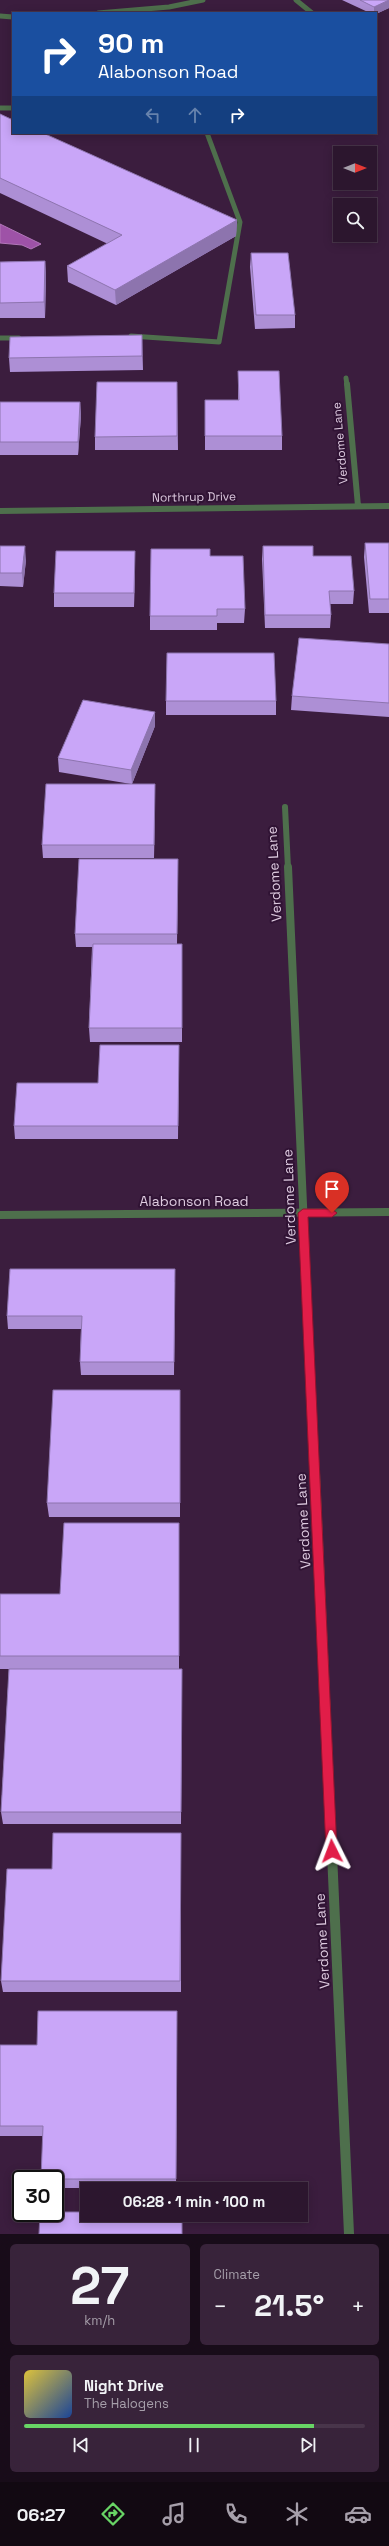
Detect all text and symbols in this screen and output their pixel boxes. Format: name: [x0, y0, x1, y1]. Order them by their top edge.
text: 90 m: [98, 25, 164, 61]
icon: right: [32, 28, 84, 80]
text: Alabonson Road: [98, 60, 238, 83]
icon: left: [142, 104, 164, 126]
icon: ahead: [184, 104, 206, 126]
icon: right: [226, 104, 248, 126]
north arrow: [333, 146, 377, 190]
map controls: [333, 146, 377, 242]
button: search: [333, 198, 377, 242]
street label: Verdome Lane: [328, 401, 352, 485]
street label: Northrup Drive: [152, 488, 236, 506]
street label: Verdome Lane: [263, 826, 285, 922]
street label: Verdome Lane: [278, 1149, 300, 1245]
pin: [315, 1172, 349, 1213]
icon: arrive: [321, 1178, 343, 1200]
street label: Alabonson Road: [139, 1192, 249, 1210]
street label: Verdome Lane: [292, 1473, 314, 1569]
position arrow: [311, 1830, 353, 1872]
street label: Verdome Lane: [311, 1893, 333, 1989]
speed limit sign: 30: [12, 2170, 64, 2222]
text: 06:28 · 1 min · 100 m: [123, 2192, 265, 2211]
text: 27: [70, 2253, 129, 2319]
text: Climate: [214, 2266, 260, 2283]
text: 21.5°: [254, 2286, 324, 2325]
text: −: [214, 2292, 227, 2320]
text: +: [351, 2292, 365, 2320]
text: km/h: [84, 2312, 115, 2329]
text: Night Drive: [84, 2376, 164, 2395]
text: The Halogens: [84, 2395, 169, 2412]
icon: previous: [70, 2434, 92, 2456]
icon: pause: [183, 2434, 205, 2456]
icon: next: [297, 2434, 319, 2456]
icon: directions: [99, 2500, 127, 2528]
icon: music: [160, 2500, 188, 2528]
icon: phone: [222, 2500, 250, 2528]
icon: climate: [283, 2500, 311, 2528]
icon: car: [344, 2500, 372, 2528]
text: 06:27: [17, 2503, 65, 2526]

